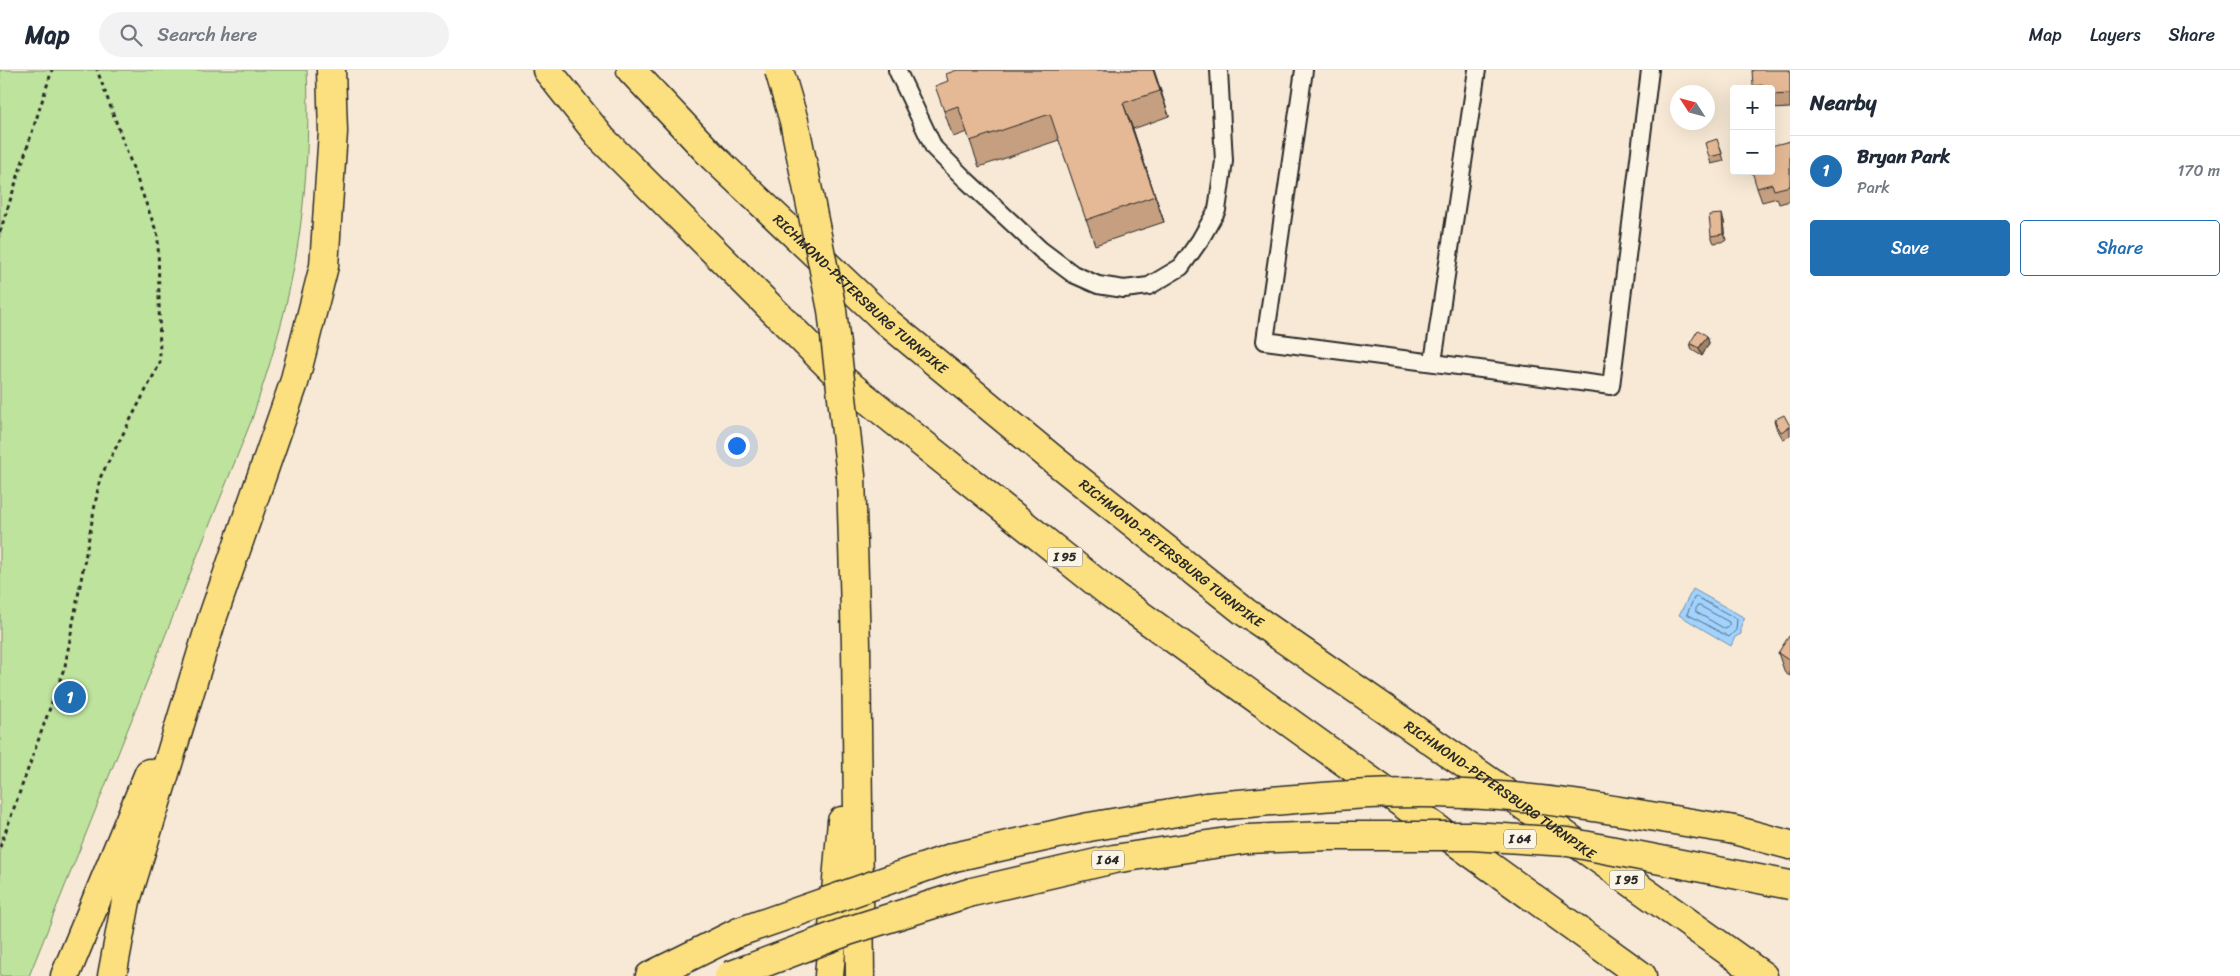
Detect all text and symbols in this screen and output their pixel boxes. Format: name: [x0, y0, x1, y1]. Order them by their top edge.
search box: [99, 12, 449, 57]
text: Map: [25, 14, 69, 56]
text: Search here: [157, 18, 257, 51]
text: Map: [2029, 19, 2062, 51]
text: Layers: [2090, 19, 2141, 51]
text: Share: [2169, 19, 2215, 51]
icon: search: [117, 21, 145, 49]
text: Nearby: [1810, 84, 1876, 122]
north arrow: [1670, 85, 1715, 130]
map controls: [1730, 85, 1775, 175]
button: +: [1730, 85, 1775, 130]
button: −: [1730, 130, 1775, 175]
text: Bryan Park: [1857, 140, 1950, 173]
text: 1: [1823, 156, 1829, 185]
text: 170 m: [2177, 156, 2220, 185]
text: Park: [1857, 173, 1890, 202]
street label: RICHMOND-PETERSBURG TURNPIKE: [767, 207, 955, 381]
button: Save: [1810, 220, 2010, 276]
button: Share: [2020, 220, 2220, 276]
your location: [724, 433, 750, 459]
street label: RICHMOND-PETERSBURG TURNPIKE: [1074, 472, 1270, 635]
road number: I 95: [1048, 548, 1082, 567]
pin: 1: [54, 678, 86, 716]
street label: RICHMOND-PETERSBURG TURNPIKE: [1399, 713, 1602, 867]
road number: I 64: [1504, 830, 1536, 849]
road number: I 64: [1092, 850, 1124, 870]
road number: I 95: [1610, 870, 1644, 890]

